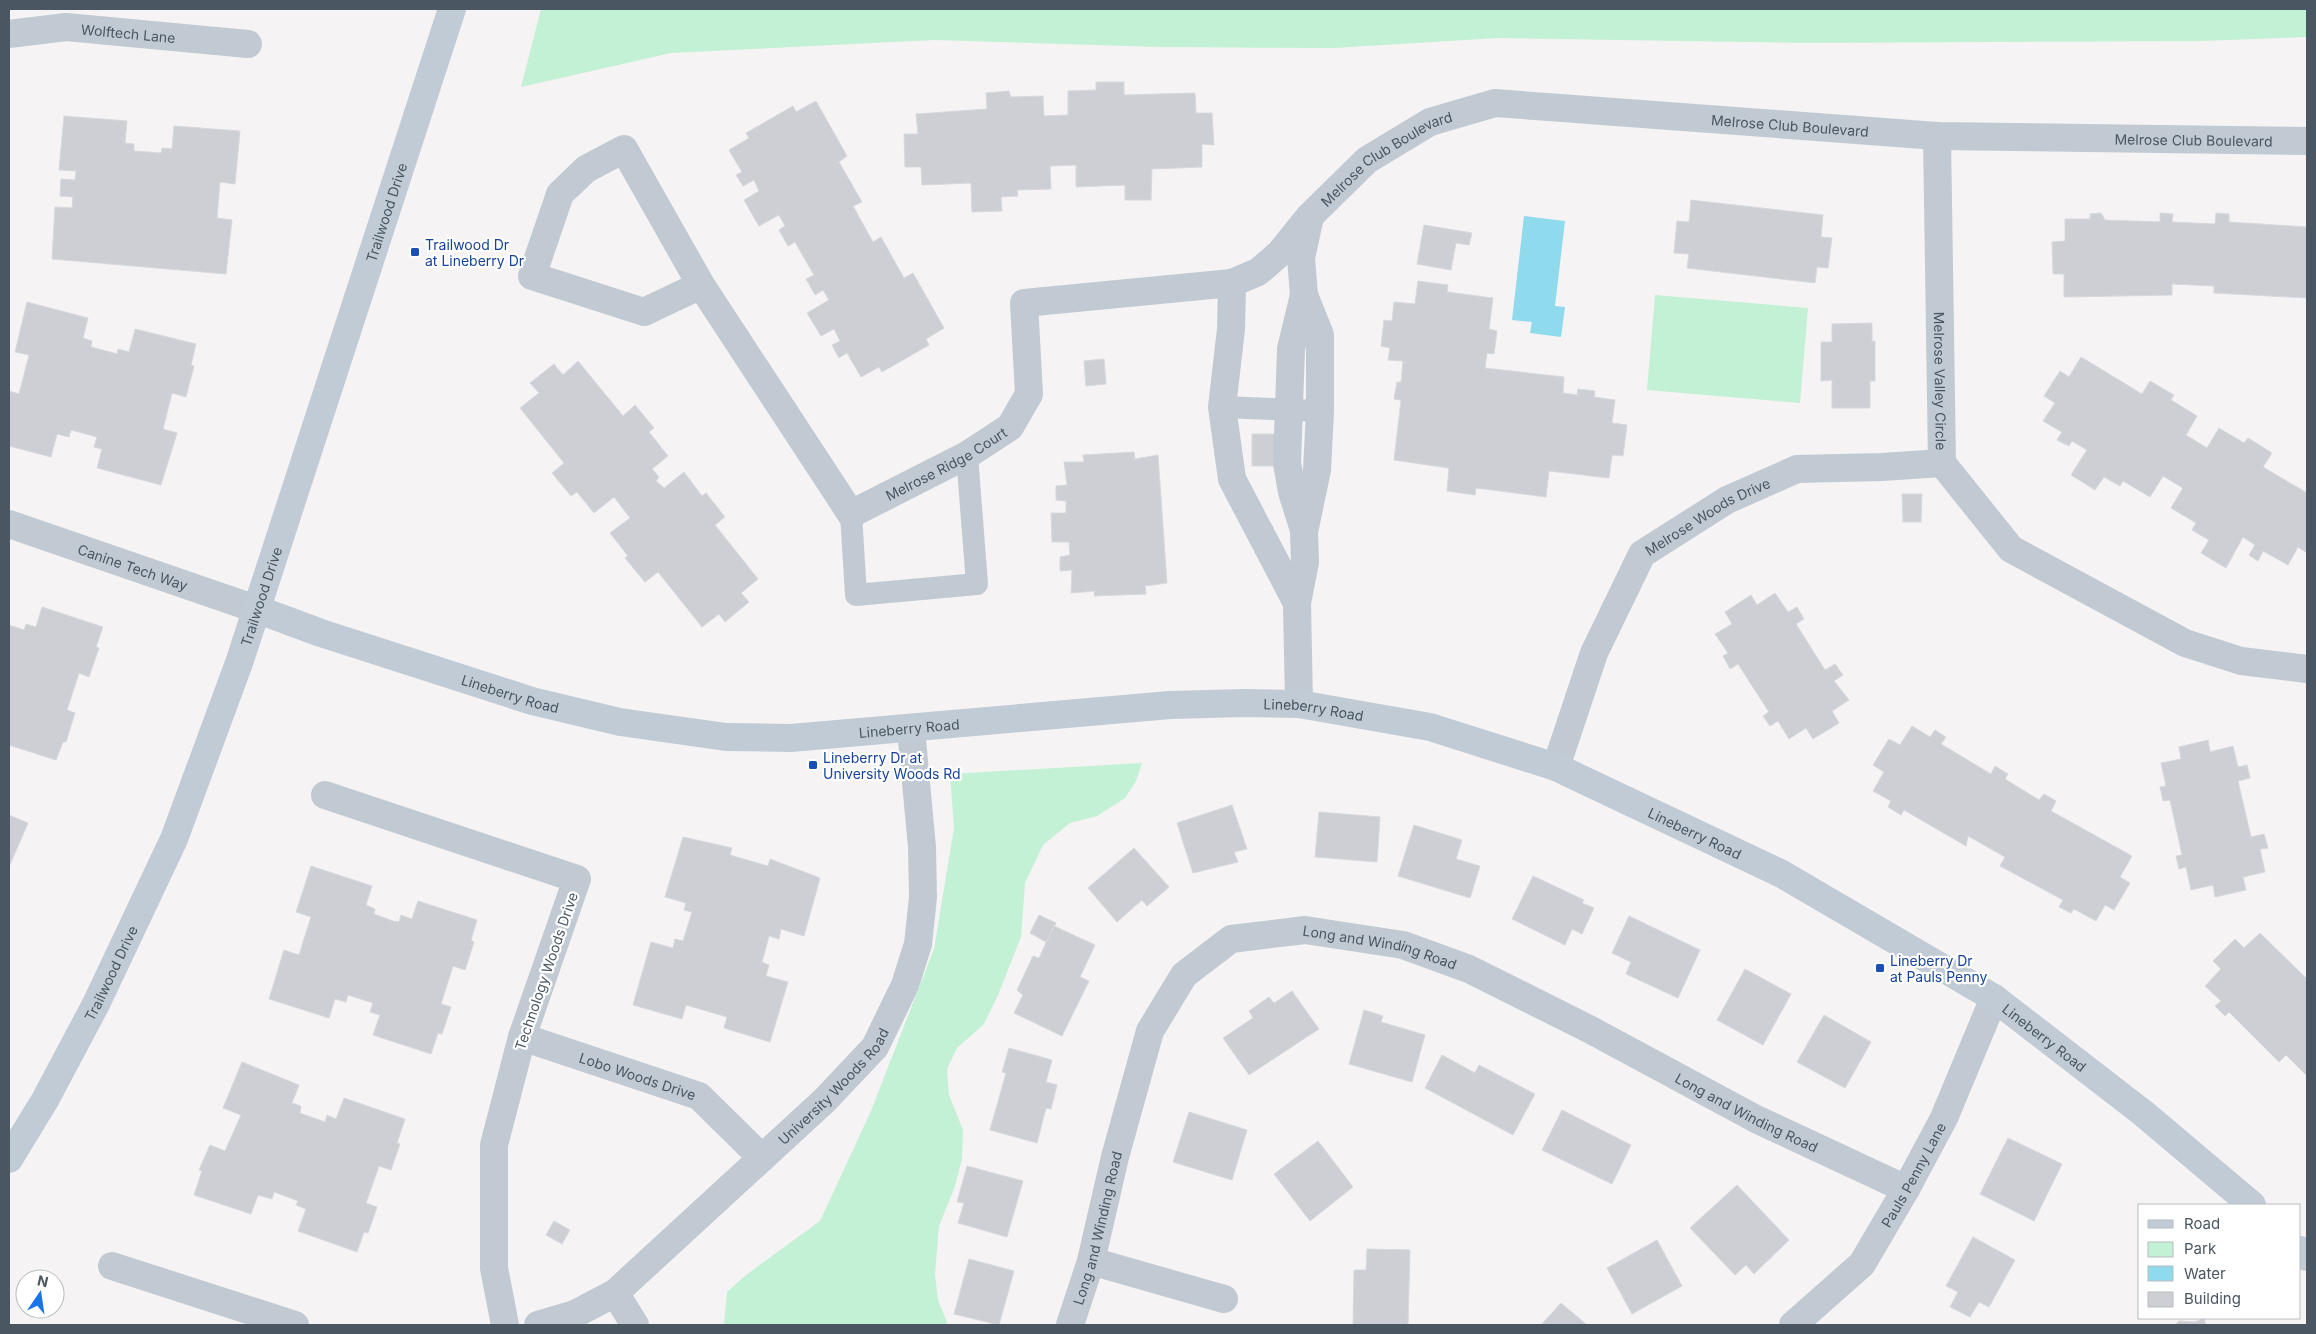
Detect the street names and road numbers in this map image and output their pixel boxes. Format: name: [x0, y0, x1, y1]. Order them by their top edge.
street label: Wolftech Lane: [80, 20, 176, 46]
street label: Melrose Club Boulevard: [1317, 108, 1454, 209]
street label: Melrose Club Boulevard: [1711, 111, 1869, 139]
street label: Melrose Club Boulevard: [2114, 130, 2273, 149]
street label: Trailwood Drive: [362, 160, 410, 264]
street label: Melrose Valley Circle: [1931, 311, 1950, 450]
street label: Melrose Ridge Court: [882, 423, 1010, 504]
street label: Melrose Woods Drive: [1642, 474, 1772, 559]
street label: Canine Tech Way: [76, 540, 190, 593]
street label: Trailwood Drive: [237, 545, 285, 648]
street label: Lineberry Road: [459, 670, 561, 716]
street label: Lineberry Road: [1263, 695, 1365, 724]
street label: Lineberry Road: [858, 715, 960, 741]
street label: Lineberry Road: [1646, 804, 1744, 862]
street label: Technology Woods Drive: [511, 890, 581, 1052]
street label: Long and Winding Road: [1302, 921, 1459, 972]
street label: Trailwood Drive: [80, 923, 140, 1024]
street label: Lineberry Road: [2000, 1000, 2090, 1075]
street label: University Woods Road: [774, 1025, 891, 1148]
street label: Lobo Woods Drive: [577, 1048, 698, 1103]
street label: Long and Winding Road: [1672, 1069, 1821, 1155]
street label: Pauls Penny Lane: [1877, 1119, 1949, 1230]
street label: Long and Winding Road: [1069, 1149, 1125, 1307]

